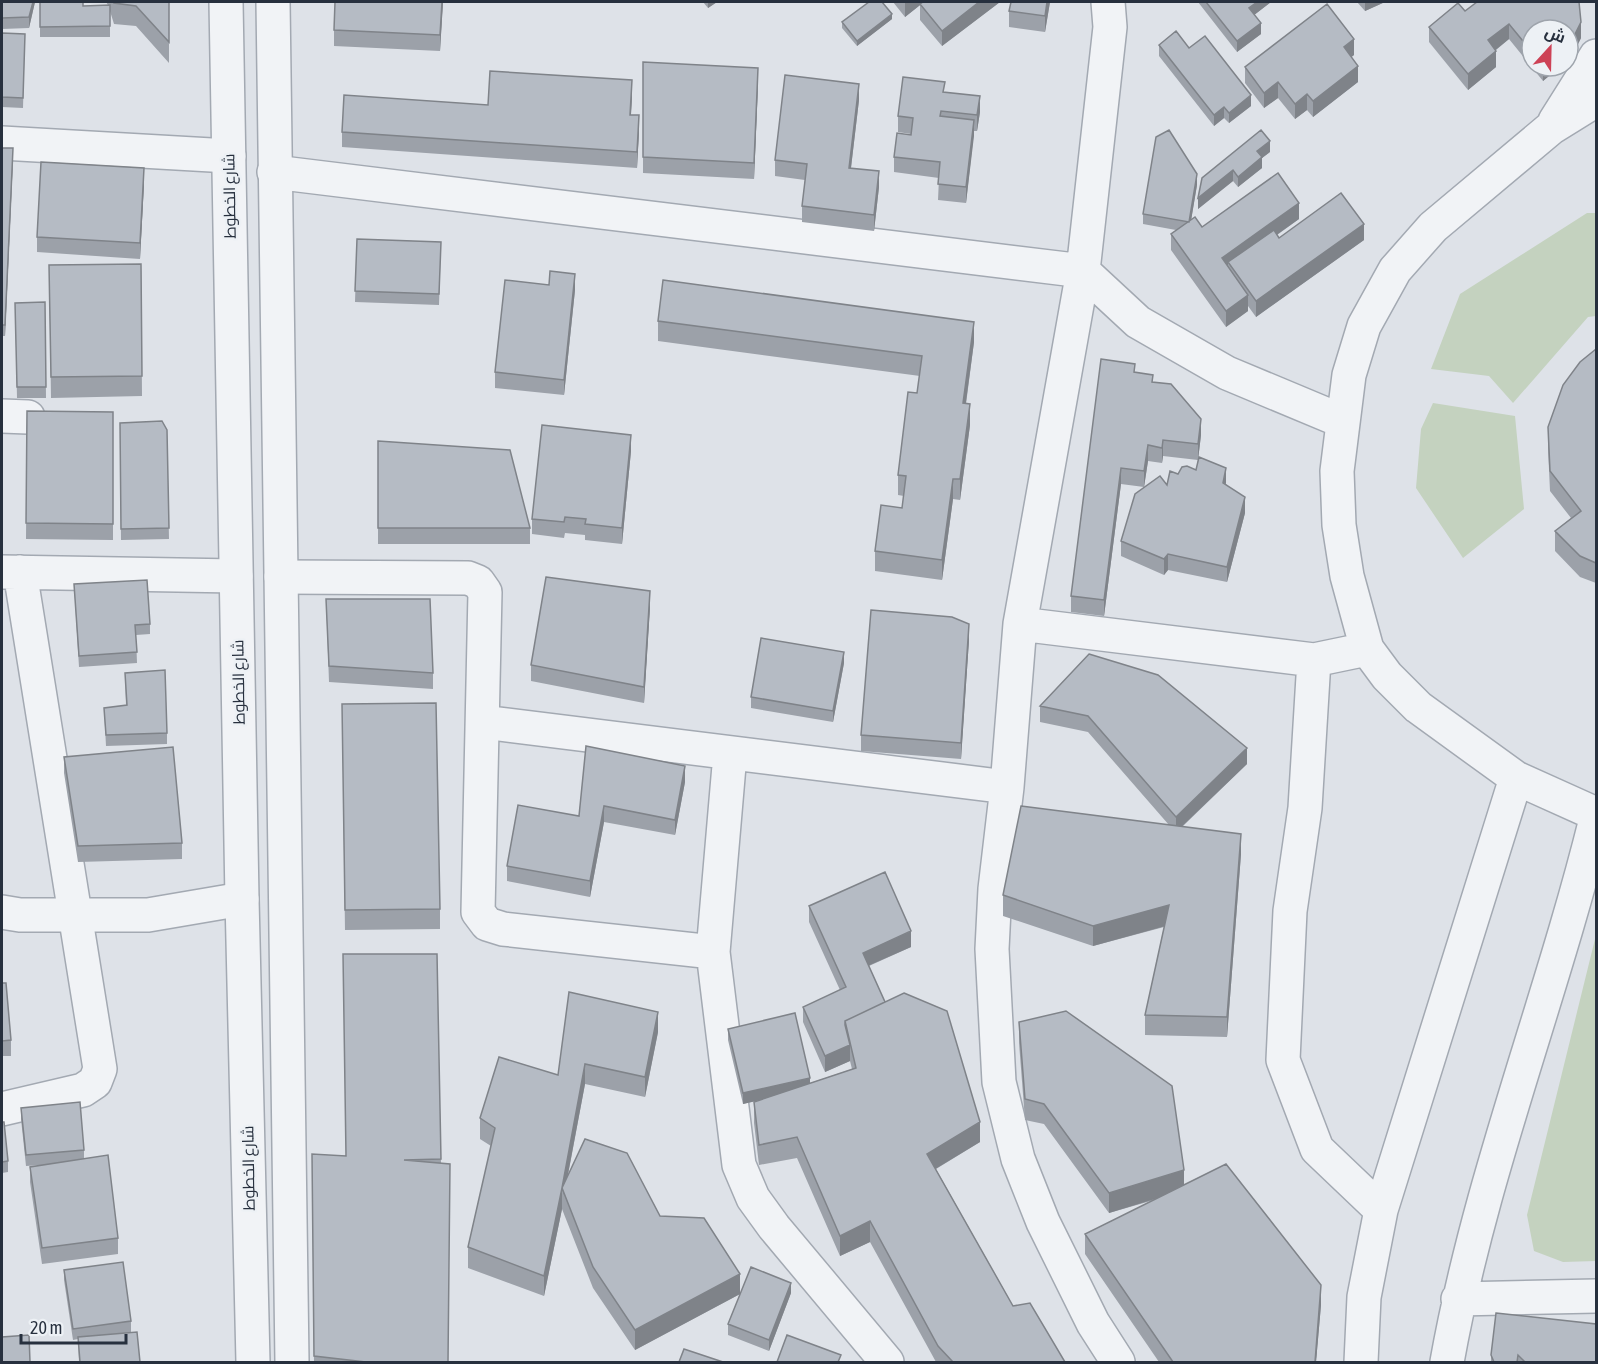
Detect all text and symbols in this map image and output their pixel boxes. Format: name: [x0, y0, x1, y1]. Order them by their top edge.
north arrow: [1520, 18, 1580, 78]
text: ش: [1542, 22, 1569, 47]
street label: شارع الخطوط: [219, 153, 242, 239]
street label: شارع الخطوط: [228, 639, 251, 725]
street label: شارع الخطوط: [238, 1125, 261, 1211]
scale bar: [21, 1307, 126, 1345]
text: 20 m: [30, 1317, 62, 1338]

